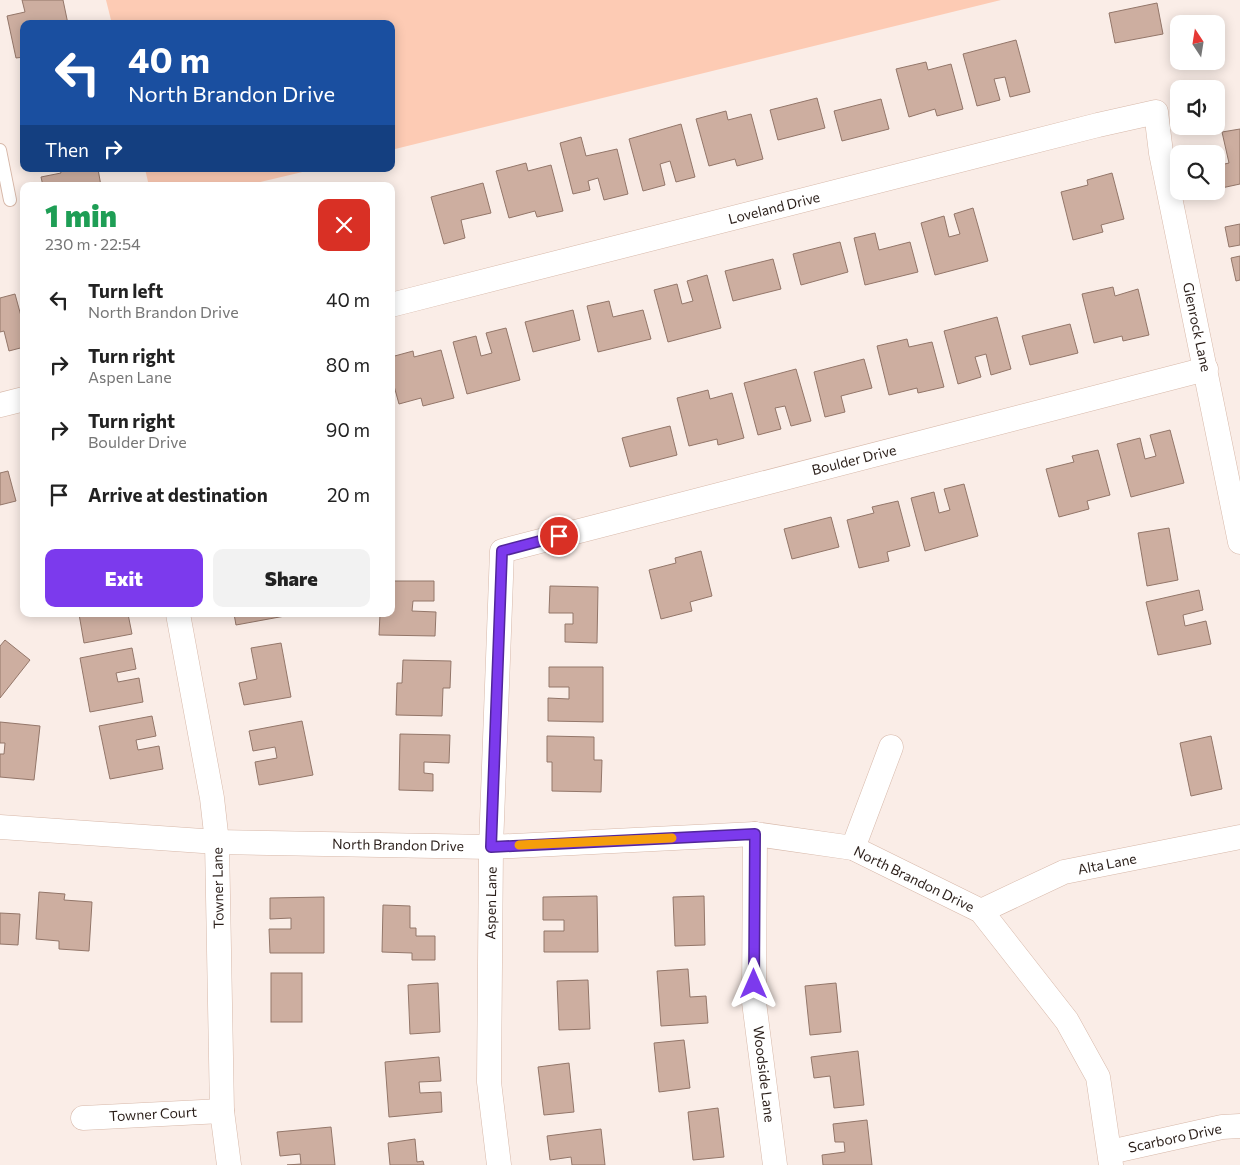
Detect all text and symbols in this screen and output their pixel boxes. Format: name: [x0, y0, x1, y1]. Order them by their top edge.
north arrow: [1170, 15, 1225, 70]
map controls: [1170, 15, 1225, 200]
text: 40 m: [128, 37, 210, 80]
icon: left: [45, 40, 110, 105]
text: North Brandon Drive: [128, 80, 335, 107]
button: sound: [1170, 80, 1225, 135]
icon: right: [99, 135, 127, 163]
text: Then: [45, 138, 89, 161]
button: search: [1170, 145, 1225, 200]
street label: Loveland Drive: [726, 188, 822, 227]
text: 1 min: [45, 196, 117, 233]
button: close: [318, 199, 370, 251]
text: 230 m · 22:54: [45, 234, 141, 253]
text: Turn left: [88, 279, 163, 302]
street label: Glenrock Lane: [1180, 281, 1215, 373]
icon: left: [45, 286, 73, 314]
text: 40 m: [326, 288, 370, 311]
text: North Brandon Drive: [88, 302, 239, 321]
text: Turn right: [88, 344, 175, 367]
icon: right: [45, 351, 73, 379]
text: 80 m: [326, 353, 370, 376]
text: Aspen Lane: [88, 367, 172, 386]
text: Turn right: [88, 409, 175, 432]
icon: right: [45, 416, 73, 444]
text: 90 m: [326, 418, 370, 441]
text: Boulder Drive: [88, 432, 187, 451]
street label: Boulder Drive: [810, 441, 898, 478]
icon: arrive: [45, 481, 73, 509]
text: Arrive at destination: [88, 483, 268, 506]
text: 20 m: [327, 483, 370, 506]
pin: [538, 515, 580, 557]
icon: arrive: [545, 522, 573, 550]
button: Exit: [45, 549, 203, 607]
button: Share: [213, 549, 370, 607]
street label: North Brandon Drive: [332, 835, 464, 854]
street label: North Brandon Drive: [851, 842, 977, 915]
street label: Towner Lane: [208, 847, 227, 929]
street label: Alta Lane: [1076, 849, 1138, 878]
street label: Aspen Lane: [481, 866, 500, 940]
position arrow: [727, 957, 779, 1009]
street label: Woodside Lane: [750, 1025, 779, 1123]
street label: Towner Court: [109, 1103, 198, 1124]
street label: Scarboro Drive: [1127, 1119, 1223, 1156]

